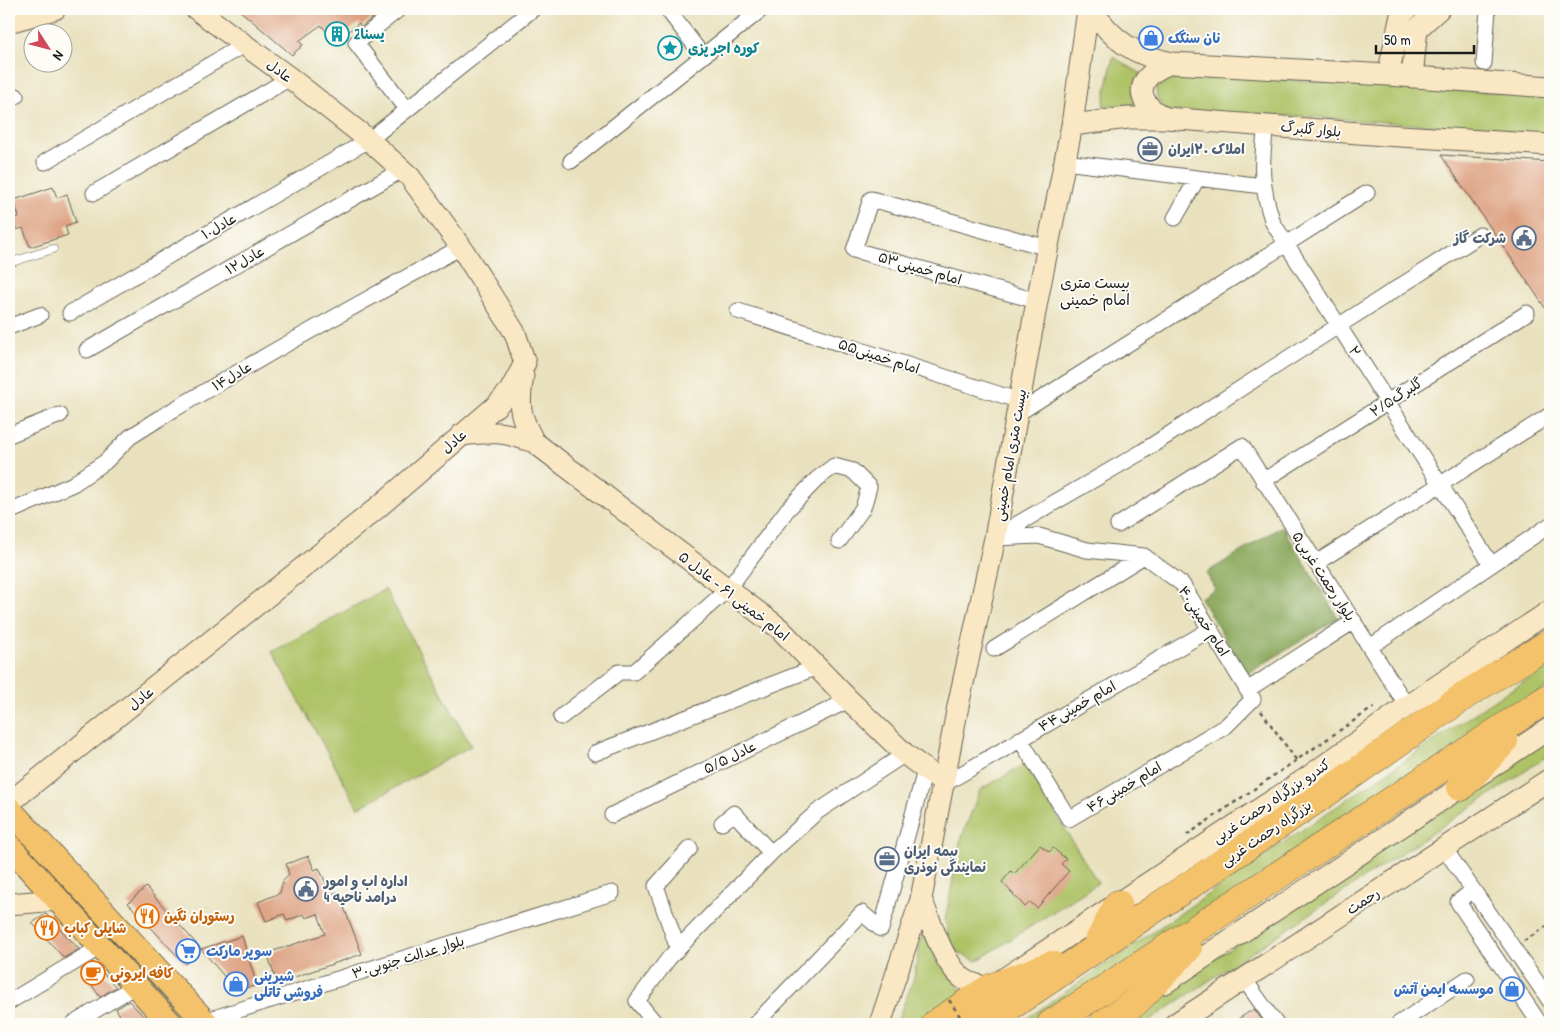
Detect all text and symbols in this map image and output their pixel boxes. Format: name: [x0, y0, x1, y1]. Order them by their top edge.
building icon: یسنا2: [324, 21, 350, 47]
north arrow: [22, 22, 72, 72]
scale bar: [1376, 22, 1474, 54]
place label: یسنا2: [354, 24, 384, 43]
shop icon: نان سنگک: [1138, 25, 1164, 51]
place label: نان سنگک: [1168, 28, 1220, 47]
text: 50 m: [1384, 29, 1411, 50]
place icon: کوره اجر پزی: [657, 35, 683, 61]
place label: کوره اجر پزی: [688, 38, 760, 58]
text: N: [49, 47, 69, 65]
street label: عادل: [263, 54, 297, 87]
street label: بلوار گلبرگ: [1280, 116, 1342, 141]
office icon: املاک ۲۰ایران: [1137, 136, 1163, 162]
place label: املاک ۲۰ایران: [1168, 139, 1245, 158]
street label: عادل۱۰: [198, 208, 240, 243]
public building icon: شرکت گاز: [1511, 225, 1537, 251]
place label: شرکت گاز: [1452, 228, 1506, 247]
street label: عادل۱۲: [221, 241, 268, 279]
street label: امام خمینی۵۳: [876, 247, 964, 290]
district label: بیست متری امام خمینی: [1060, 272, 1130, 311]
street label: امام خمینی۵۵: [835, 333, 922, 380]
street label: ۲: [1345, 342, 1366, 360]
street label: عادل۱۴: [208, 356, 255, 395]
street label: گلبرگ۲/۵: [1366, 373, 1426, 421]
street label: بیست متری امام خمینی: [989, 387, 1032, 523]
street label: عادل: [437, 424, 471, 457]
street label: بلوار رحمت غربی۵: [1288, 527, 1361, 624]
street label: امام خمینی ۶۱ - عادل ۵: [674, 546, 794, 646]
street label: امام خمینی۴۰: [1173, 582, 1234, 661]
street label: ۴۴امام خمینی: [1035, 676, 1120, 737]
street label: عادل: [124, 681, 158, 714]
street label: عادل ۵/۵: [700, 736, 760, 778]
street label: کندرو بزرگراه رحمت غربی: [1209, 755, 1333, 847]
street label: امام خمینی۴۶: [1083, 757, 1166, 818]
street label: بزرگراه رحمت غربی: [1217, 796, 1315, 870]
place label: بیمه ایران نمایندگی نوذری: [904, 841, 986, 877]
office icon: بیمه ایران نمایندگی نوذری: [874, 846, 900, 872]
place label: اداره اب و امور درامد ناحیه 4: [322, 871, 408, 906]
public building icon: اداره اب و امور درامد ناحیه 4: [293, 876, 319, 902]
street label: رحمت: [1342, 883, 1383, 918]
restaurant icon: رستوران نگین: [134, 903, 160, 929]
place label: رستوران نگین: [164, 906, 235, 926]
restaurant icon: شایلی کباب: [34, 915, 60, 941]
place label: شایلی کباب: [64, 918, 126, 937]
street label: بلوار عدالت جنوبی۳۰: [349, 930, 467, 984]
supermarket icon: سوپر مارکت: [175, 938, 201, 964]
place label: سوپر مارکت: [206, 941, 272, 961]
cafe icon: کافه ایرونی: [80, 960, 106, 986]
place label: کافه ایرونی: [110, 963, 175, 983]
place label: شیرینی فروشی تاتلی: [254, 966, 323, 1001]
shop icon: شیرینی فروشی تاتلی: [223, 971, 249, 997]
shop icon: موسسه ایمن آتش: [1499, 976, 1525, 1002]
place label: موسسه ایمن آتش: [1394, 979, 1494, 999]

